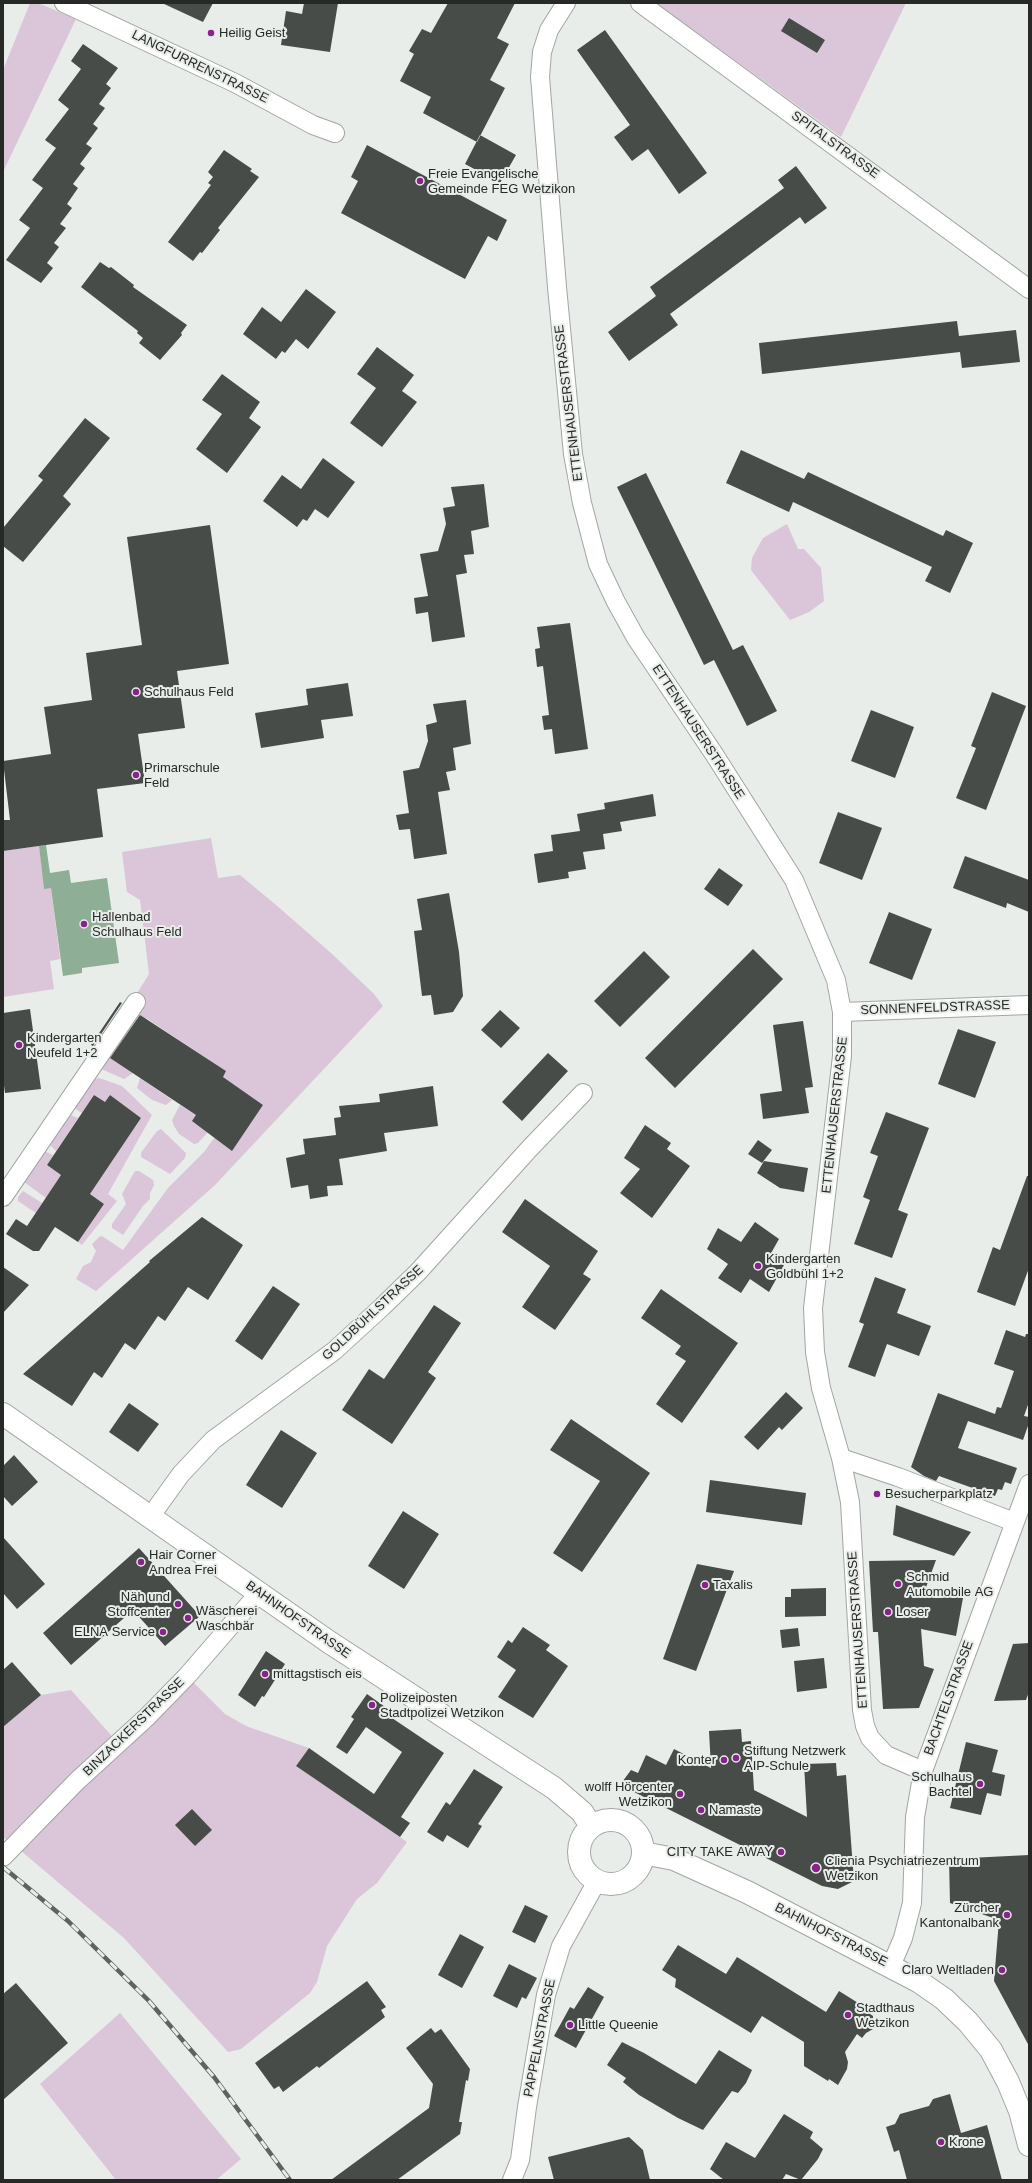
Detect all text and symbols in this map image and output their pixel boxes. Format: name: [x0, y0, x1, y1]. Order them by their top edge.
place label: Heilig Geist: [219, 25, 285, 41]
street label: LANGFURRENSTRASSE: [129, 27, 271, 107]
marker: Heilig Geist: [206, 28, 216, 38]
street label: SPITALSTRASSE: [788, 108, 882, 182]
place label: Freie Evangelische Gemeinde FEG Wetzikon: [428, 166, 575, 197]
marker: Freie Evangelische Gemeinde FEG Wetzikon: [415, 176, 425, 186]
street label: ETTENHAUSERSTRASSE: [552, 324, 586, 482]
street label: ETTENHAUSERSTRASSE: [649, 662, 747, 802]
place label: Schulhaus Feld: [144, 684, 234, 700]
marker: Schulhaus Feld: [131, 687, 141, 697]
place label: Primarschule Feld: [144, 760, 220, 791]
marker: Primarschule Feld: [131, 770, 141, 780]
place label: Hallenbad Schulhaus Feld: [92, 909, 182, 940]
marker: Hallenbad Schulhaus Feld: [79, 919, 89, 929]
street label: SONNENFELDSTRASSE: [860, 998, 1010, 1018]
place label: Kindergarten Neufeld 1+2: [27, 1030, 101, 1061]
street label: ETTENHAUSERSTRASSE: [819, 1036, 851, 1194]
marker: Kindergarten Neufeld 1+2: [14, 1040, 24, 1050]
place label: Kindergarten Goldbühl 1+2: [766, 1251, 844, 1282]
marker: Kindergarten Goldbühl 1+2: [753, 1261, 763, 1271]
street label: GOLDBÜHLSTRASSE: [319, 1262, 427, 1364]
place label: Besucherparkplatz: [885, 1486, 993, 1502]
marker: Besucherparkplatz: [872, 1489, 882, 1499]
place label: Hair Corner Andrea Frei: [149, 1547, 217, 1578]
street label: ETTENHAUSERSTRASSE: [845, 1551, 871, 1709]
marker: Hair Corner Andrea Frei: [136, 1557, 146, 1567]
place label: Schmid Automobile AG: [906, 1569, 993, 1600]
place label: Taxalis: [713, 1577, 753, 1593]
street label: BAHNHOFSTRASSE: [243, 1578, 353, 1662]
marker: Schmid Automobile AG: [893, 1579, 903, 1589]
marker: Taxalis: [700, 1580, 710, 1590]
place label: Näh und Stoffcenter: [107, 1589, 170, 1620]
marker: Näh und Stoffcenter: [173, 1599, 183, 1609]
place label: Wäscherei Waschbär: [196, 1603, 257, 1634]
place label: Loser: [896, 1604, 929, 1620]
marker: Loser: [883, 1607, 893, 1617]
marker: Wäscherei Waschbär: [183, 1613, 193, 1623]
place label: ELNA Service: [74, 1624, 155, 1640]
marker: ELNA Service: [158, 1627, 168, 1637]
street label: BACHTELSTRASSE: [921, 1639, 977, 1757]
place label: mittagstisch eis: [273, 1666, 362, 1682]
marker: mittagstisch eis: [260, 1669, 270, 1679]
street label: BINZACKERSTRASSE: [80, 1674, 188, 1780]
place label: Polizeiposten Stadtpolizei Wetzikon: [380, 1690, 504, 1721]
marker: Polizeiposten Stadtpolizei Wetzikon: [367, 1700, 377, 1710]
place label: Stiftung Netzwerk AIP-Schule: [744, 1743, 846, 1774]
place label: Konter: [678, 1752, 716, 1768]
marker: Stiftung Netzwerk AIP-Schule: [731, 1753, 741, 1763]
marker: Konter: [719, 1755, 729, 1765]
place label: Schulhaus Bachtel: [911, 1769, 972, 1800]
place label: wolff Hörcenter Wetzikon: [585, 1779, 672, 1810]
marker: Schulhaus Bachtel: [975, 1779, 985, 1789]
marker: wolff Hörcenter Wetzikon: [675, 1789, 685, 1799]
place label: Namaste: [709, 1802, 761, 1818]
marker: Namaste: [696, 1805, 706, 1815]
place label: CITY TAKE AWAY: [667, 1844, 773, 1860]
marker: CITY TAKE AWAY: [776, 1847, 786, 1857]
place label: Clienia Psychiatriezentrum Wetzikon: [825, 1853, 979, 1884]
marker: Clienia Psychiatriezentrum Wetzikon: [810, 1862, 822, 1874]
street label: BAHNHOFSTRASSE: [772, 1900, 890, 1970]
place label: Zürcher Kantonalbank: [919, 1900, 999, 1931]
marker: Zürcher Kantonalbank: [1002, 1910, 1012, 1920]
place label: Claro Weltladen: [902, 1962, 994, 1978]
marker: Claro Weltladen: [997, 1965, 1007, 1975]
street label: PAPPELNSTRASSE: [521, 1978, 559, 2098]
place label: Stadthaus Wetzikon: [856, 2000, 915, 2031]
marker: Stadthaus Wetzikon: [843, 2010, 853, 2020]
place label: Little Queenie: [578, 2017, 658, 2033]
marker: Little Queenie: [565, 2020, 575, 2030]
place label: Krone: [949, 2134, 984, 2150]
marker: Krone: [936, 2137, 946, 2147]

